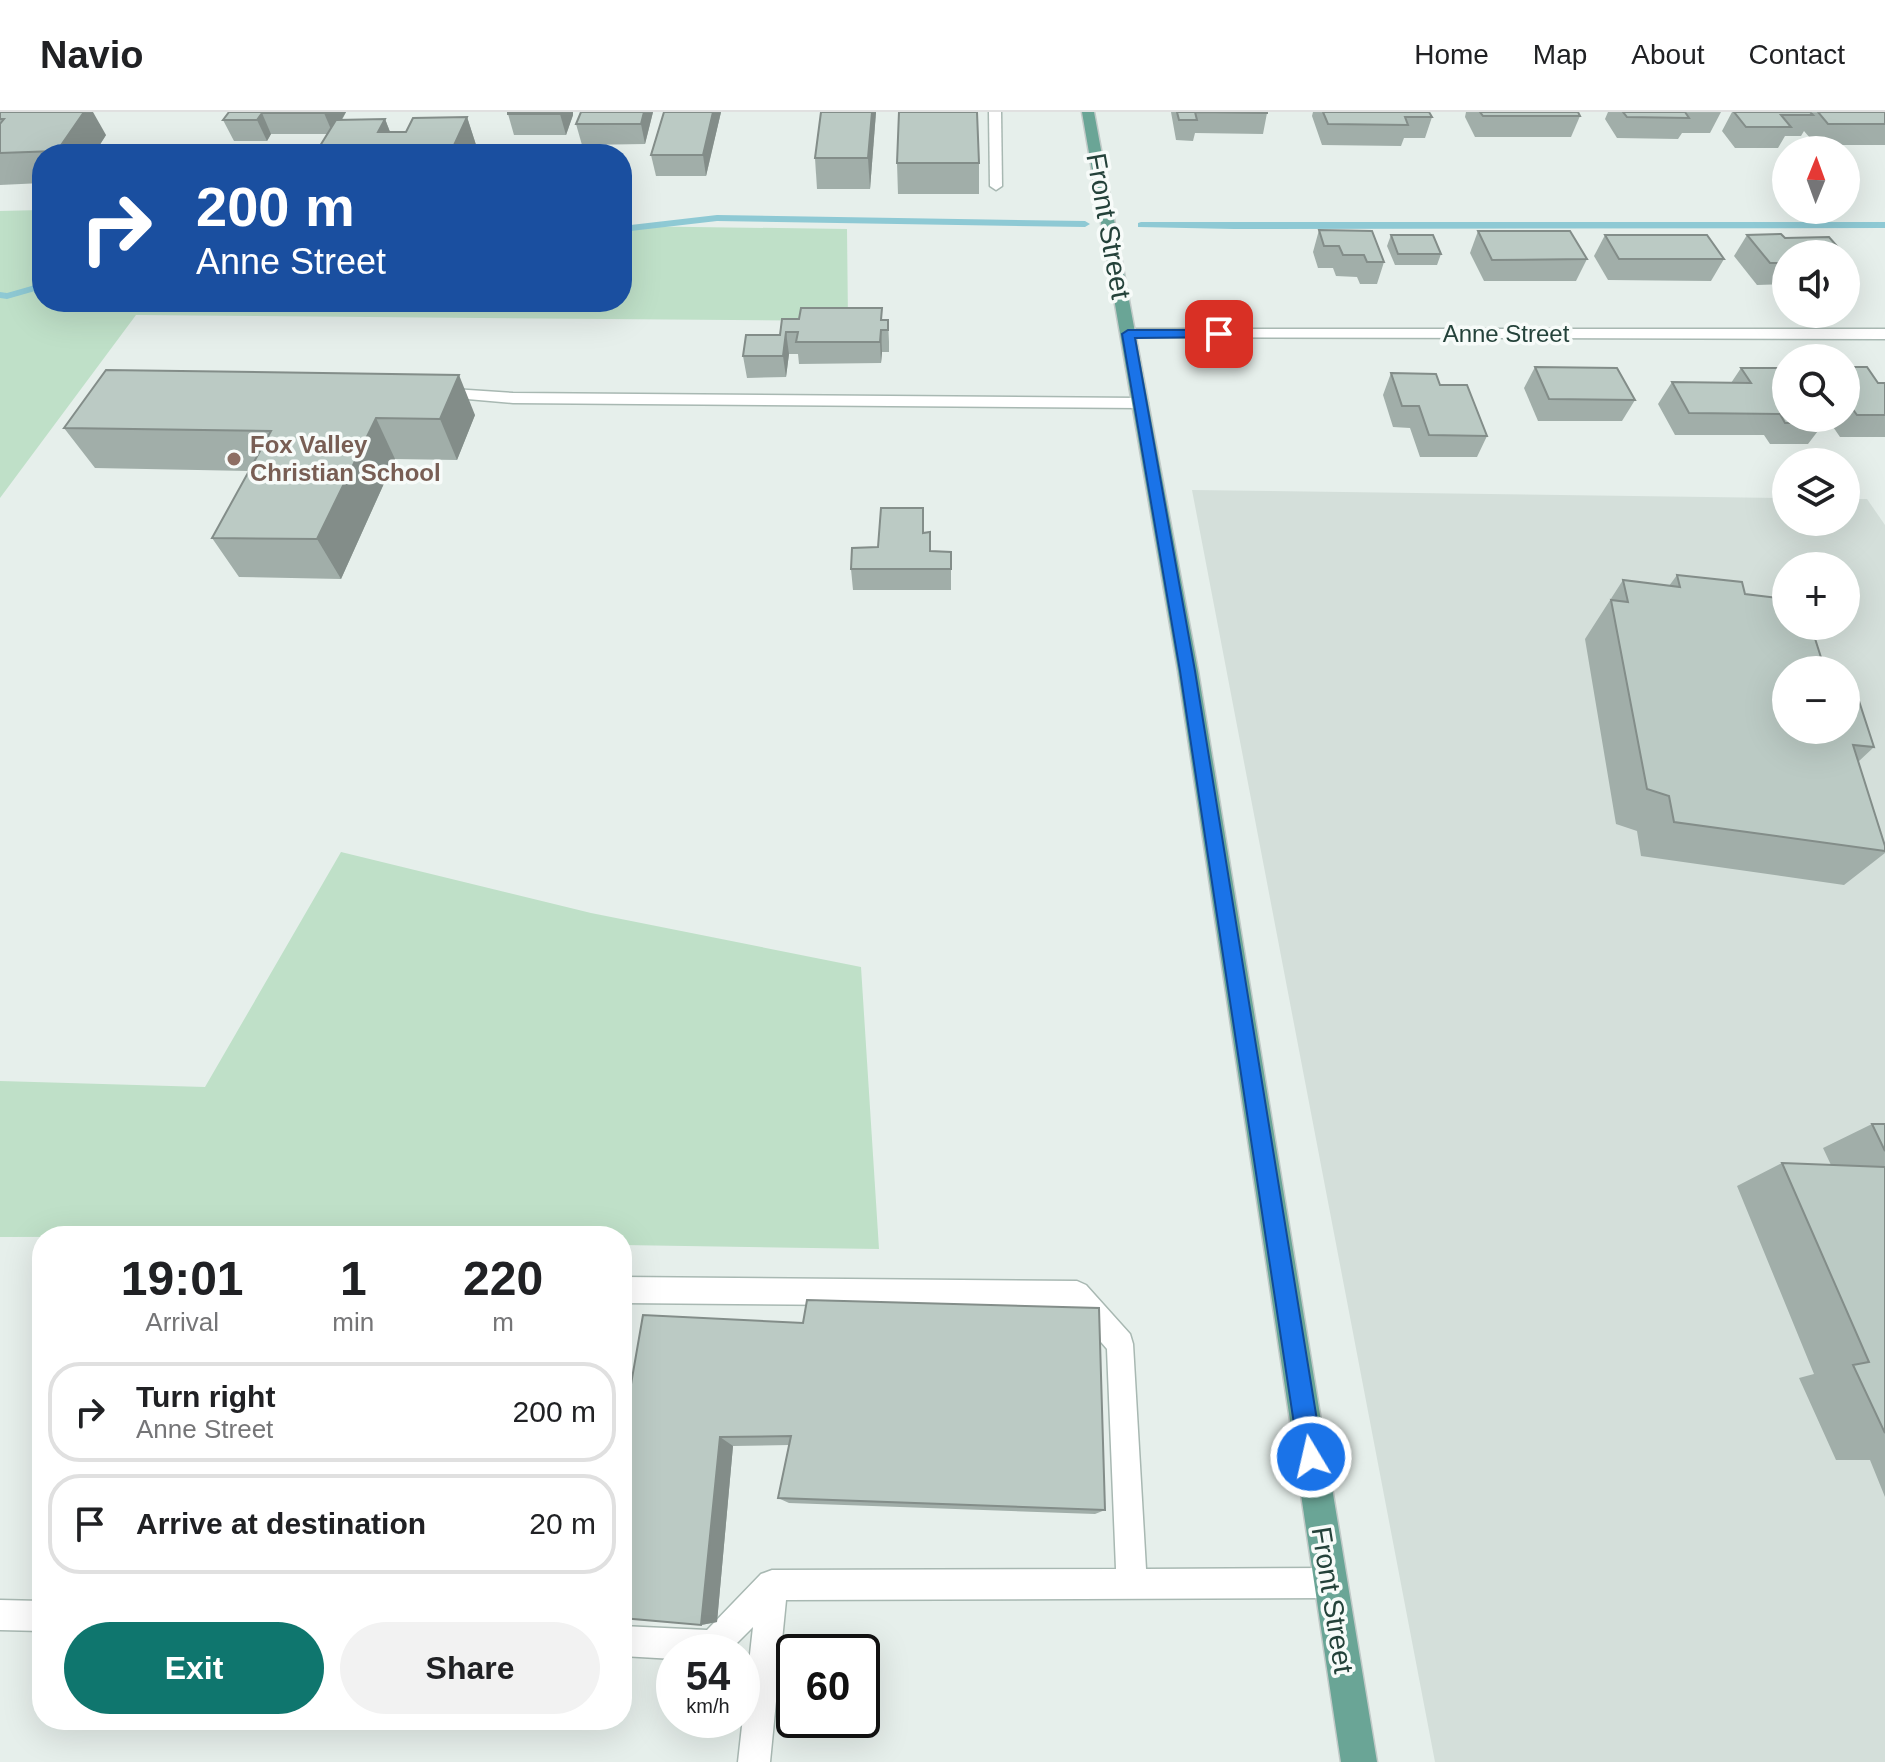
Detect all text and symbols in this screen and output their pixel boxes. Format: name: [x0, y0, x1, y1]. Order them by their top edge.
text: Navio: [40, 34, 143, 76]
text: Home: [1414, 39, 1489, 70]
text: Map: [1533, 39, 1587, 70]
text: About: [1631, 39, 1705, 70]
text: Contact: [1749, 39, 1845, 70]
north arrow: [1772, 136, 1860, 224]
map controls: [1772, 136, 1860, 744]
street label: Front Street: [1080, 151, 1137, 302]
text: 200 m: [196, 175, 355, 238]
icon: right: [64, 176, 168, 280]
button: sound: [1772, 240, 1860, 328]
text: Anne Street: [196, 241, 386, 282]
pin: [1185, 300, 1253, 368]
icon: arrive: [1197, 312, 1241, 356]
street label: Anne Street: [1443, 320, 1570, 347]
button: search: [1772, 344, 1860, 432]
place label: Fox Valley Christian School: [250, 431, 441, 486]
button: layers: [1772, 448, 1860, 536]
marker: Fox Valley Christian School: [225, 450, 243, 468]
button: +: [1772, 552, 1860, 640]
button: −: [1772, 656, 1860, 744]
text: 19:01: [121, 1252, 244, 1305]
text: 1: [340, 1252, 367, 1305]
text: 220: [463, 1252, 543, 1305]
text: Arrival: [145, 1307, 219, 1337]
text: min: [332, 1307, 374, 1337]
text: m: [492, 1307, 514, 1337]
text: Turn right: [136, 1380, 275, 1413]
icon: right: [68, 1390, 112, 1434]
text: 200 m: [513, 1395, 596, 1428]
text: Anne Street: [136, 1414, 273, 1444]
position arrow: [1269, 1415, 1353, 1499]
icon: arrive: [68, 1502, 112, 1546]
text: Arrive at destination: [136, 1507, 426, 1540]
text: 20 m: [529, 1507, 596, 1540]
street label: Front Street: [1306, 1525, 1359, 1676]
button: Exit: [64, 1622, 324, 1714]
button: Share: [340, 1622, 600, 1714]
speed limit sign: 60: [776, 1634, 880, 1738]
text: 54: [686, 1654, 730, 1698]
text: km/h: [686, 1695, 730, 1717]

